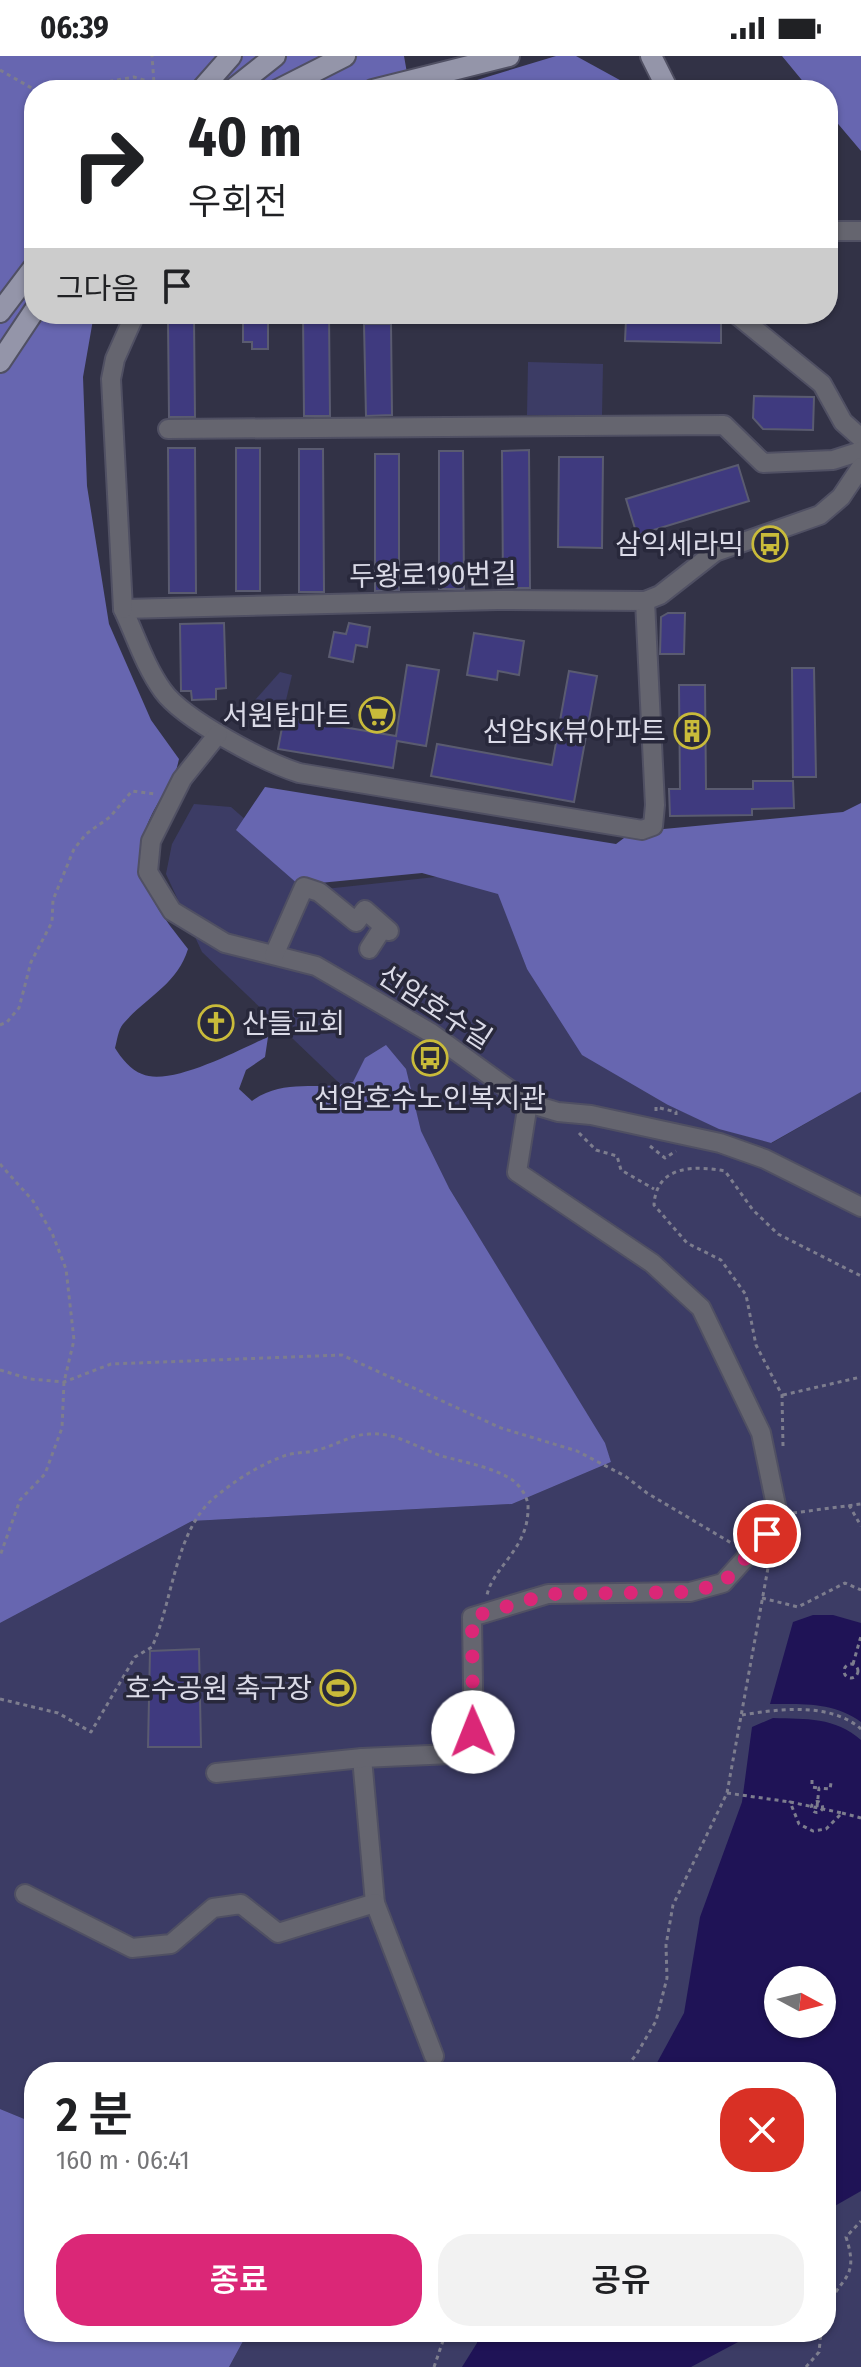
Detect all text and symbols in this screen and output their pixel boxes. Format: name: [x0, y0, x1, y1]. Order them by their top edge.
text: 06:39: [40, 10, 109, 46]
text: 40 m: [188, 104, 302, 171]
icon: right: [56, 112, 160, 216]
text: 우회전: [188, 180, 287, 224]
icon: arrive: [155, 264, 199, 308]
text: 그다음: [56, 271, 139, 307]
bus stop icon: 삼익세라믹: [751, 525, 789, 563]
place label: 삼익세라믹: [615, 528, 744, 561]
street label: 두왕로190번길: [349, 557, 517, 593]
supermarket icon: 서원탑마트: [358, 696, 396, 734]
place label: 서원탑마트: [222, 699, 351, 732]
building icon: 선암SK뷰아파트: [673, 712, 711, 750]
place label: 선암SK뷰아파트: [483, 715, 666, 748]
street label: 선암호수길: [372, 958, 498, 1056]
church icon: 산들교회: [197, 1004, 235, 1042]
place label: 산들교회: [242, 1007, 345, 1040]
bus stop icon: 선암호수노인복지관: [411, 1039, 449, 1077]
place label: 선암호수노인복지관: [314, 1082, 546, 1115]
pin: [733, 1500, 801, 1568]
icon: arrive: [745, 1512, 789, 1556]
sports icon: 호수공원 축구장: [319, 1669, 357, 1707]
place label: 호수공원 축구장: [125, 1672, 312, 1705]
position arrow: [431, 1690, 515, 1774]
north arrow: [764, 1966, 836, 2038]
map controls: [764, 1966, 836, 2038]
text: 2 분: [56, 2086, 133, 2144]
button: close: [720, 2088, 804, 2172]
text: 160 m · 06:41: [56, 2145, 190, 2176]
button: 종료: [56, 2234, 422, 2326]
button: 공유: [438, 2234, 804, 2326]

